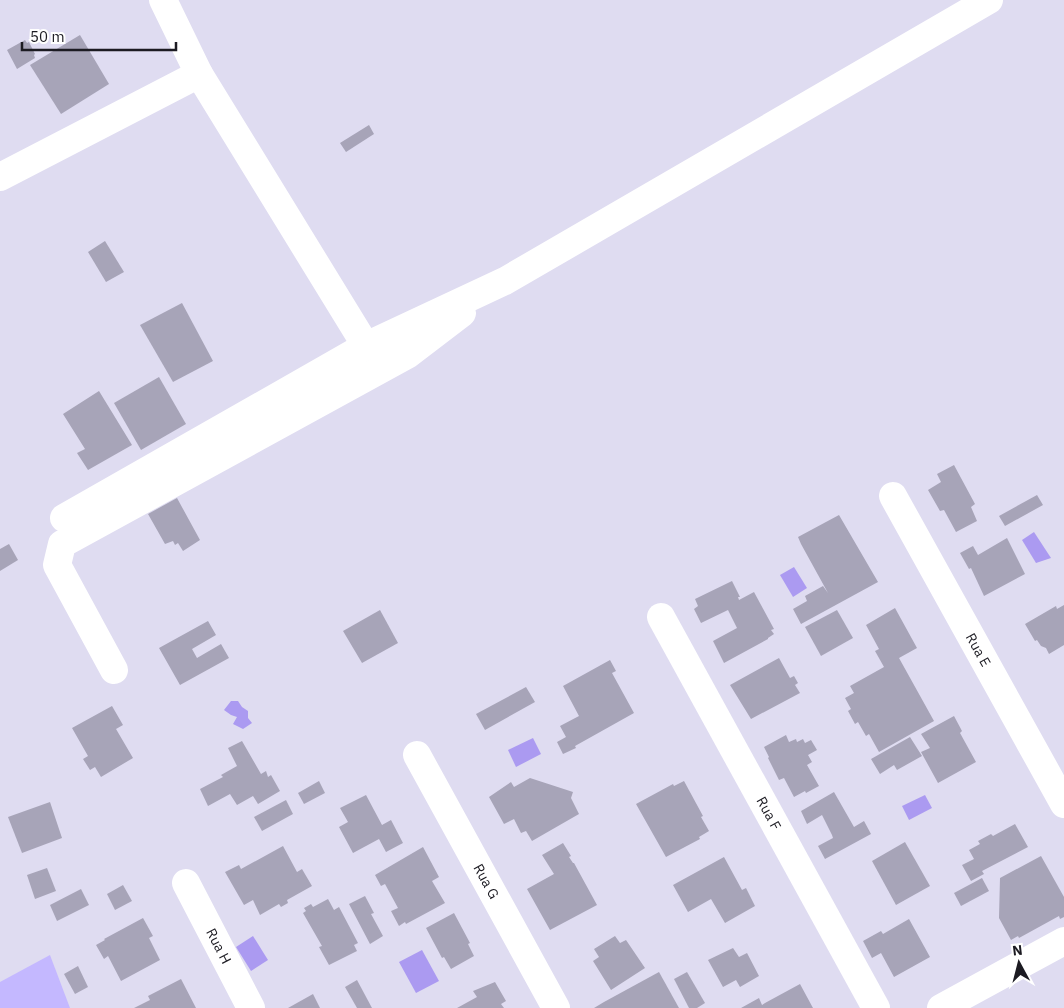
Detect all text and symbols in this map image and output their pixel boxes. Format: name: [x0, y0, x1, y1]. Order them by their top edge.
scale bar: [22, 20, 176, 52]
text: 50 m: [30, 27, 65, 46]
street label: Rua E: [962, 630, 995, 670]
street label: Rua F: [752, 793, 785, 833]
street label: Rua G: [469, 860, 503, 902]
street label: Rua H: [202, 925, 235, 967]
north arrow: [994, 938, 1044, 988]
text: N: [1011, 941, 1024, 960]

